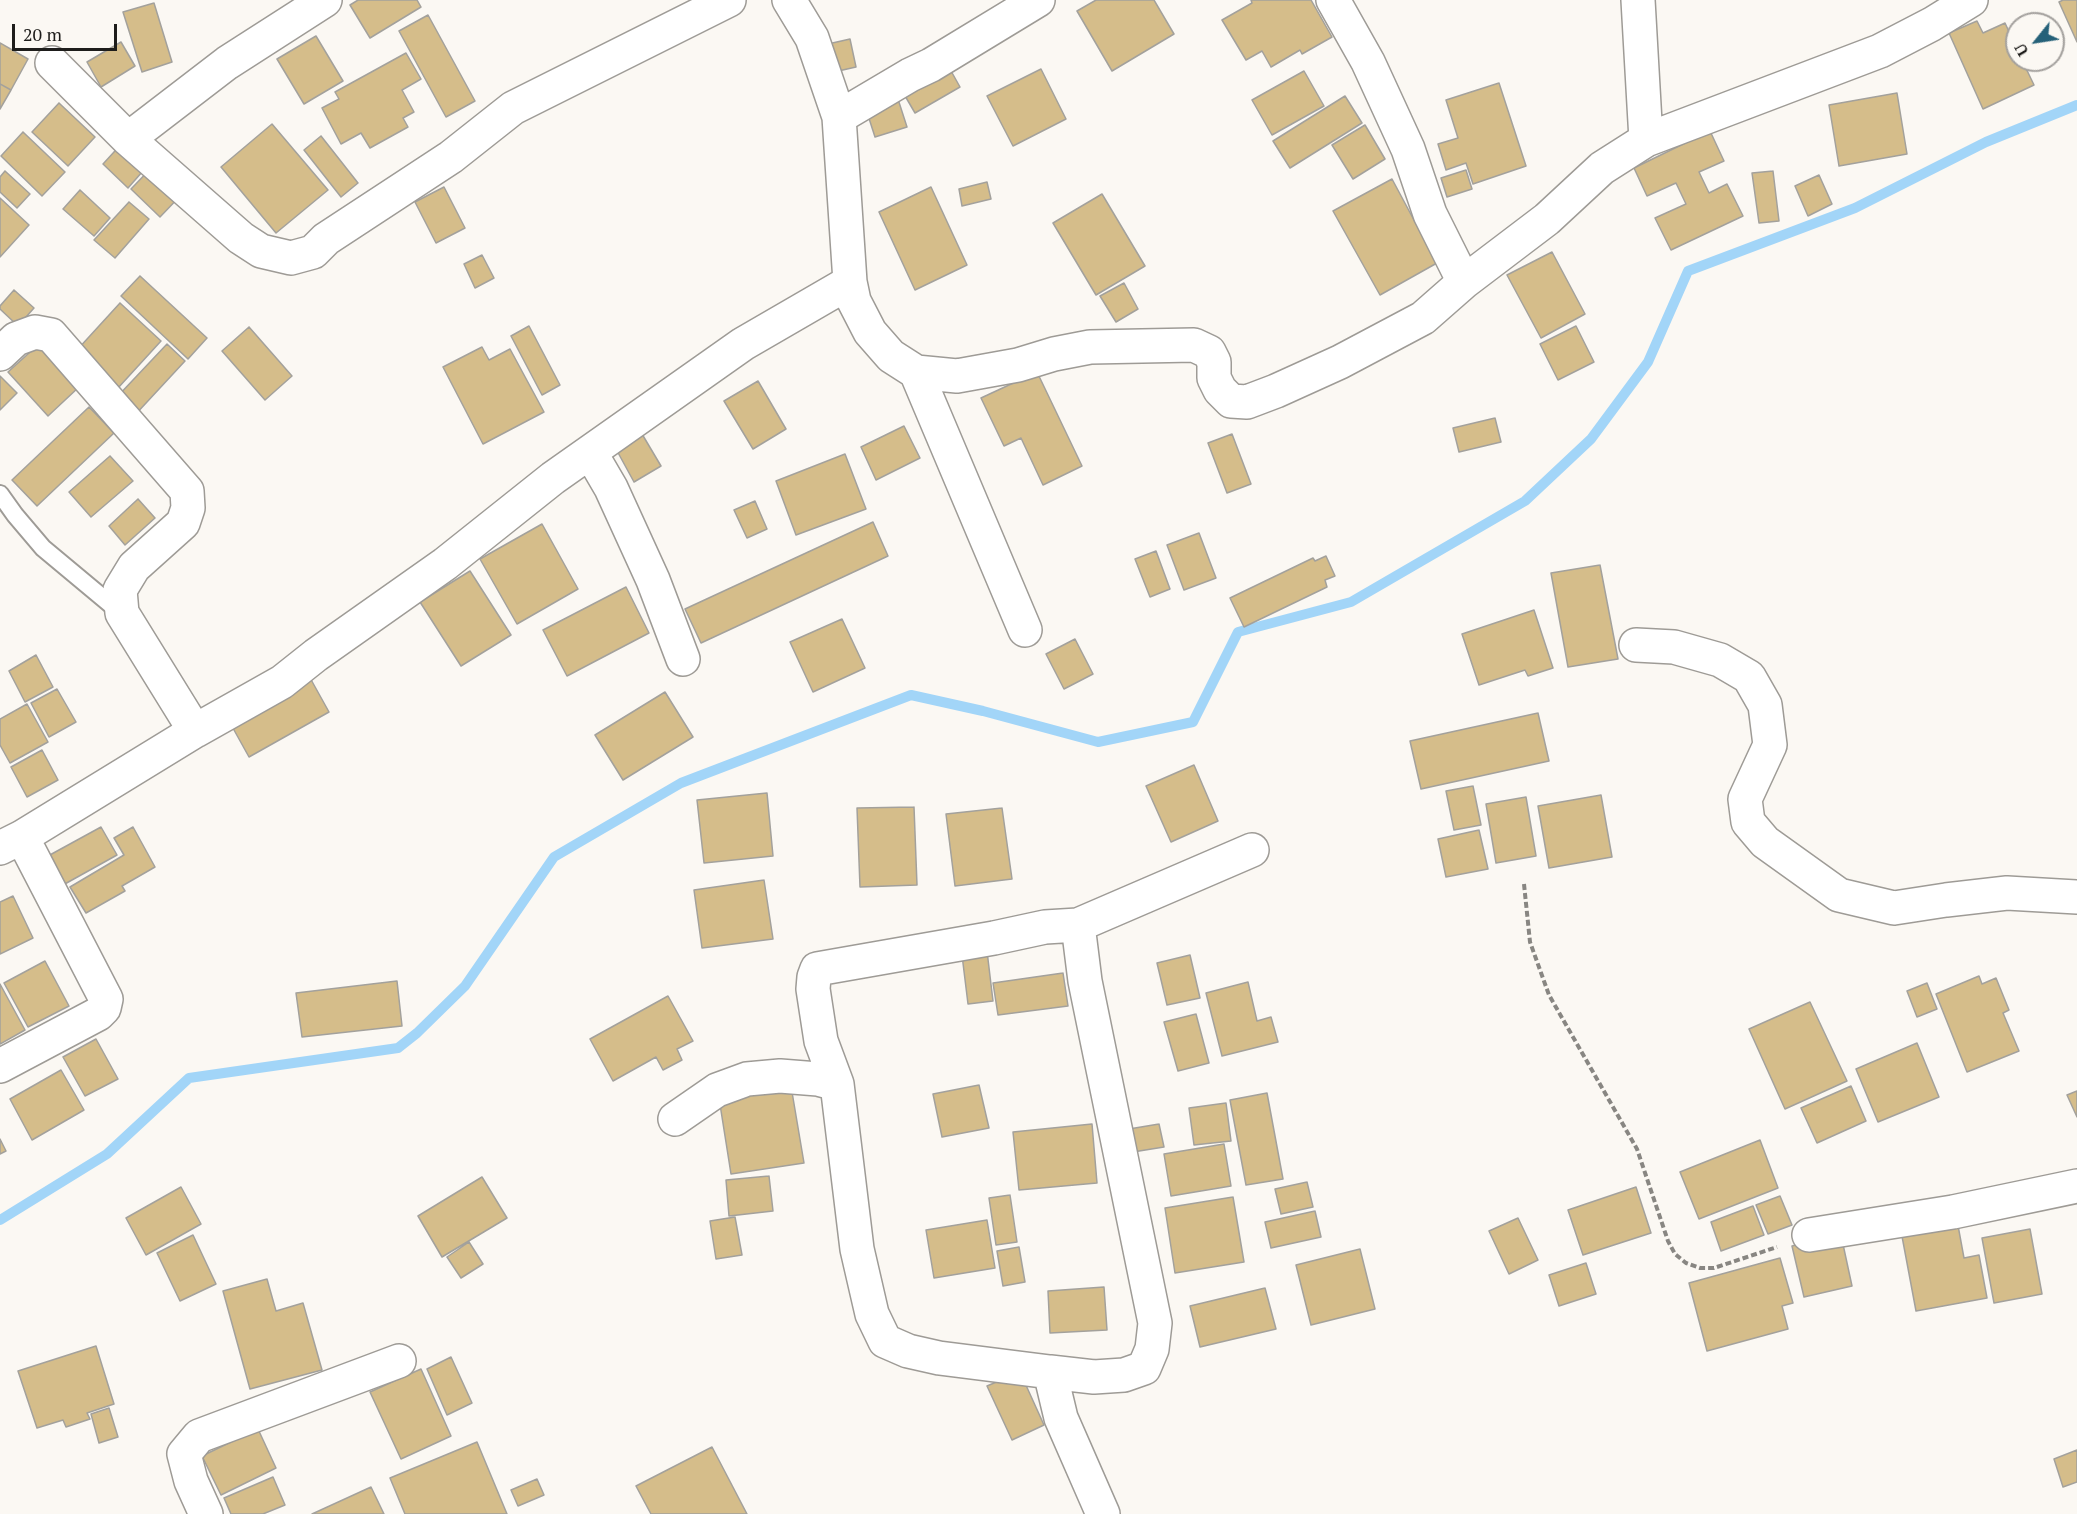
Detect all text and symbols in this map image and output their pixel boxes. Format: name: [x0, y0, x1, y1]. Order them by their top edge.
scale bar: [15, 12, 120, 50]
north arrow: [2005, 12, 2065, 72]
text: 20 m: [23, 22, 62, 46]
text: U: [2009, 40, 2034, 60]

